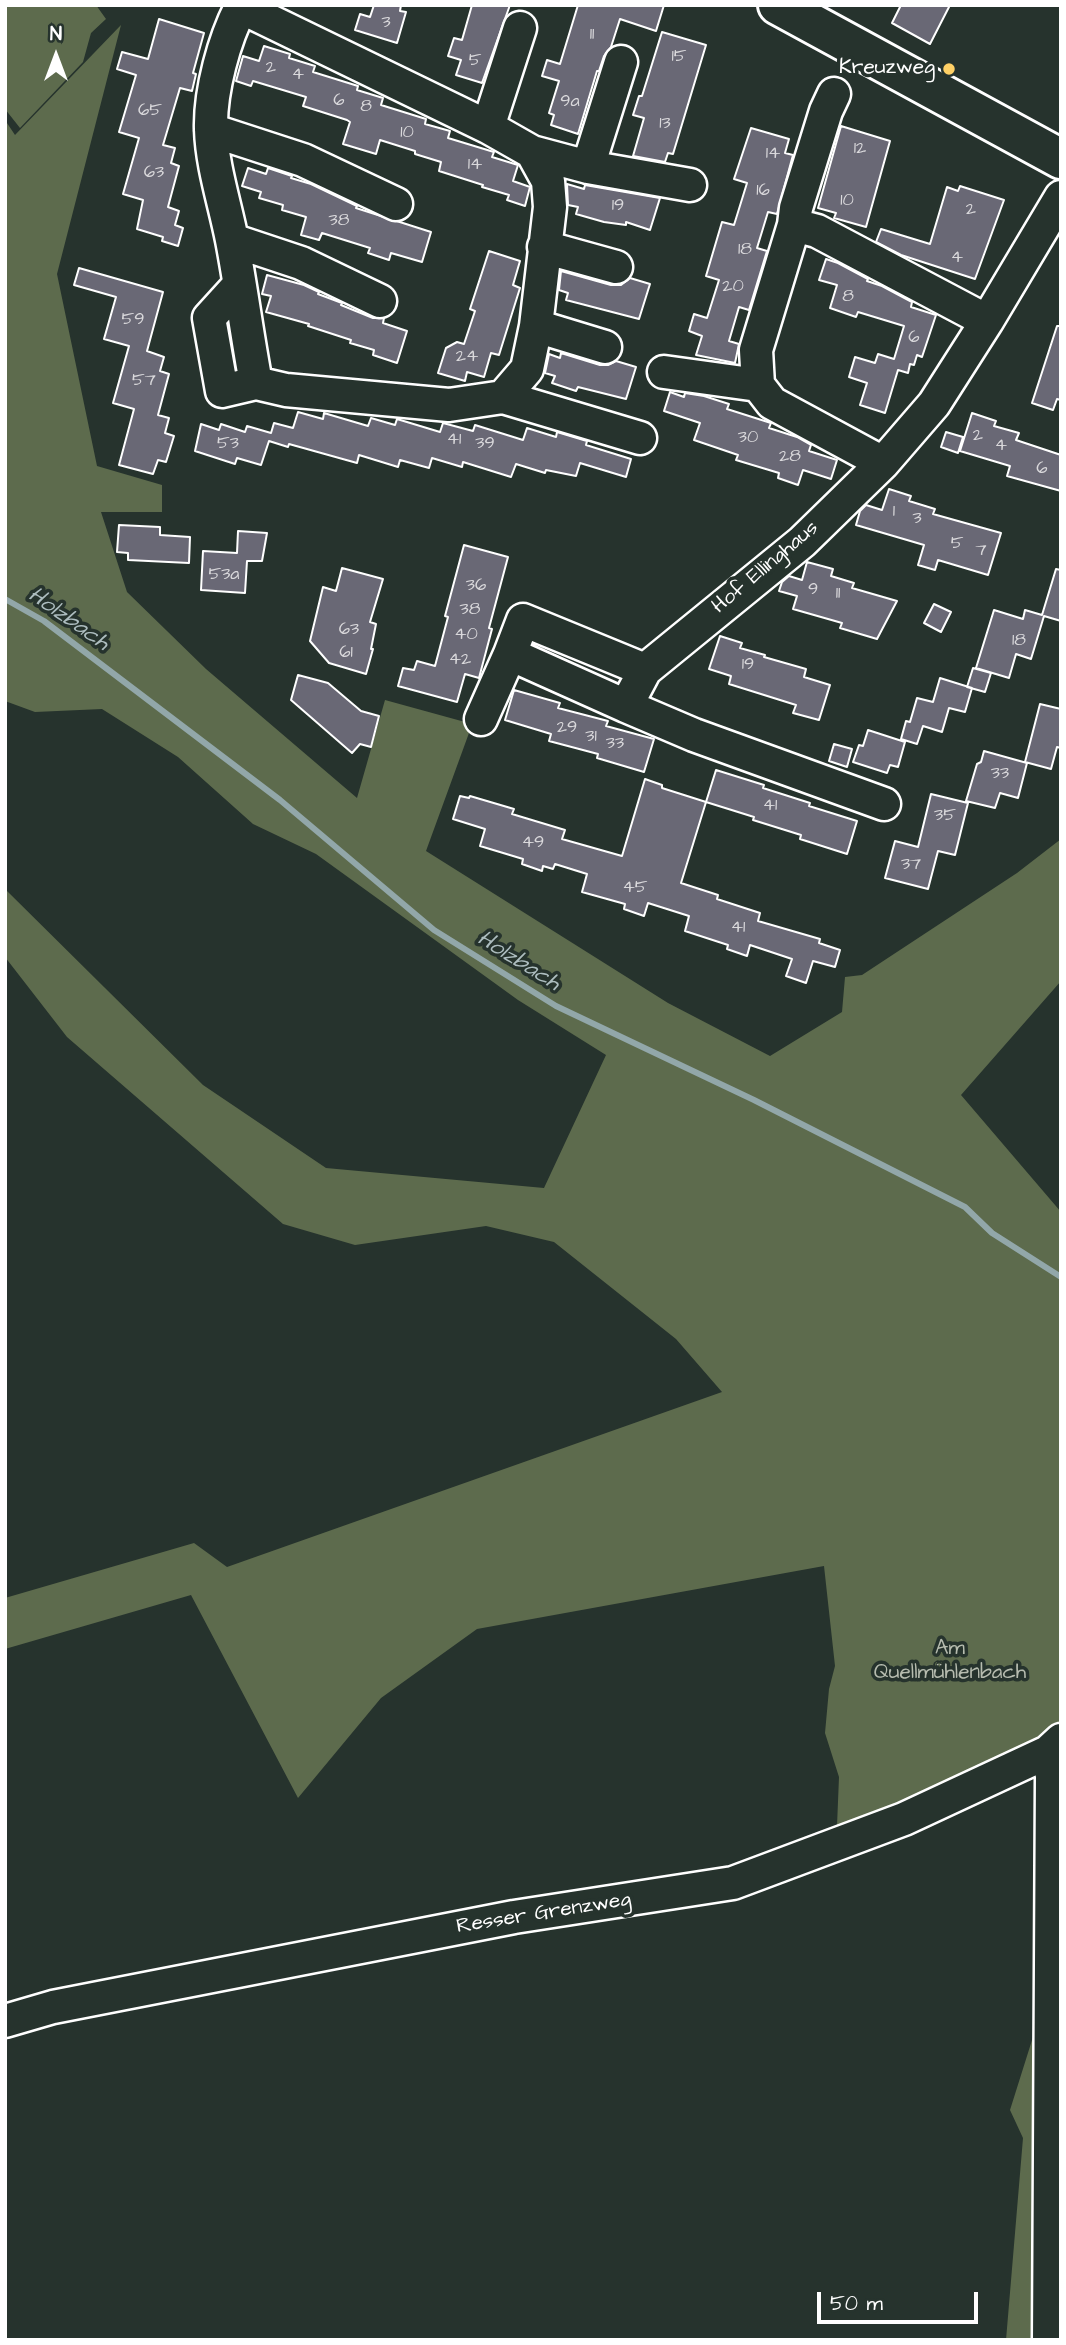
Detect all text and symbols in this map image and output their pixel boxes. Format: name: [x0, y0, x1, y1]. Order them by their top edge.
house number: 3: [381, 12, 391, 34]
north arrow: [21, 21, 91, 91]
text: N: [50, 21, 62, 48]
house number: 11: [590, 24, 594, 46]
house number: 15: [671, 46, 687, 68]
house number: 5: [469, 50, 481, 72]
place label: Kreuzweg: [839, 56, 935, 82]
house number: 2: [266, 57, 276, 79]
marker: Kreuzweg: [941, 61, 957, 77]
house number: 4: [292, 64, 304, 86]
house number: 6: [333, 90, 345, 112]
house number: 9a: [560, 91, 580, 113]
house number: 8: [360, 96, 372, 118]
house number: 65: [138, 100, 162, 122]
house number: 13: [659, 113, 671, 135]
house number: 10: [400, 122, 414, 144]
house number: 12: [854, 138, 866, 160]
house number: 14: [766, 143, 780, 165]
house number: 14: [468, 154, 482, 176]
house number: 63: [144, 162, 164, 184]
house number: 16: [756, 180, 770, 202]
house number: 10: [840, 190, 854, 212]
house number: 19: [612, 195, 624, 217]
house number: 2: [966, 199, 976, 221]
house number: 38: [329, 210, 349, 232]
house number: 18: [738, 239, 752, 261]
house number: 4: [951, 247, 963, 269]
house number: 20: [722, 276, 744, 298]
house number: 8: [842, 286, 854, 308]
house number: 59: [122, 309, 144, 331]
house number: 6: [908, 327, 920, 349]
house number: 24: [456, 346, 478, 368]
house number: 57: [132, 370, 156, 392]
house number: 2: [973, 425, 983, 447]
house number: 30: [738, 427, 758, 449]
house number: 41: [447, 429, 461, 451]
house number: 53: [217, 433, 239, 455]
house number: 39: [475, 433, 495, 455]
house number: 4: [995, 435, 1007, 457]
house number: 28: [779, 446, 801, 468]
house number: 6: [1036, 458, 1048, 480]
house number: 1: [893, 501, 895, 523]
house number: 3: [912, 508, 922, 530]
street label: Hof Ellinghaus: [708, 516, 824, 620]
house number: 5: [951, 533, 963, 555]
house number: 7: [975, 540, 987, 562]
house number: 53a: [208, 564, 240, 586]
house number: 36: [466, 575, 486, 597]
house number: 9: [808, 579, 818, 601]
water label: Holzbach: [22, 582, 114, 658]
house number: 11: [836, 583, 840, 605]
house number: 38: [460, 599, 480, 621]
house number: 63: [339, 619, 359, 641]
house number: 40: [454, 624, 478, 646]
house number: 18: [1012, 630, 1026, 652]
house number: 61: [339, 642, 353, 664]
house number: 42: [449, 649, 471, 671]
house number: 19: [742, 654, 754, 676]
house number: 29: [557, 717, 577, 739]
house number: 31: [585, 726, 597, 748]
house number: 33: [606, 733, 624, 755]
house number: 33: [991, 763, 1009, 785]
house number: 41: [763, 795, 777, 817]
house number: 35: [934, 805, 956, 827]
house number: 49: [522, 832, 544, 854]
house number: 37: [901, 854, 921, 876]
house number: 45: [623, 877, 647, 899]
house number: 41: [731, 917, 745, 939]
water label: Holzbach: [471, 926, 565, 998]
park label: Am Quellmühlenbach: [874, 1637, 1026, 1687]
street label: Resser Grenzweg: [455, 1888, 633, 1940]
scale bar: [821, 2278, 982, 2322]
text: 50 m: [830, 2289, 883, 2318]

